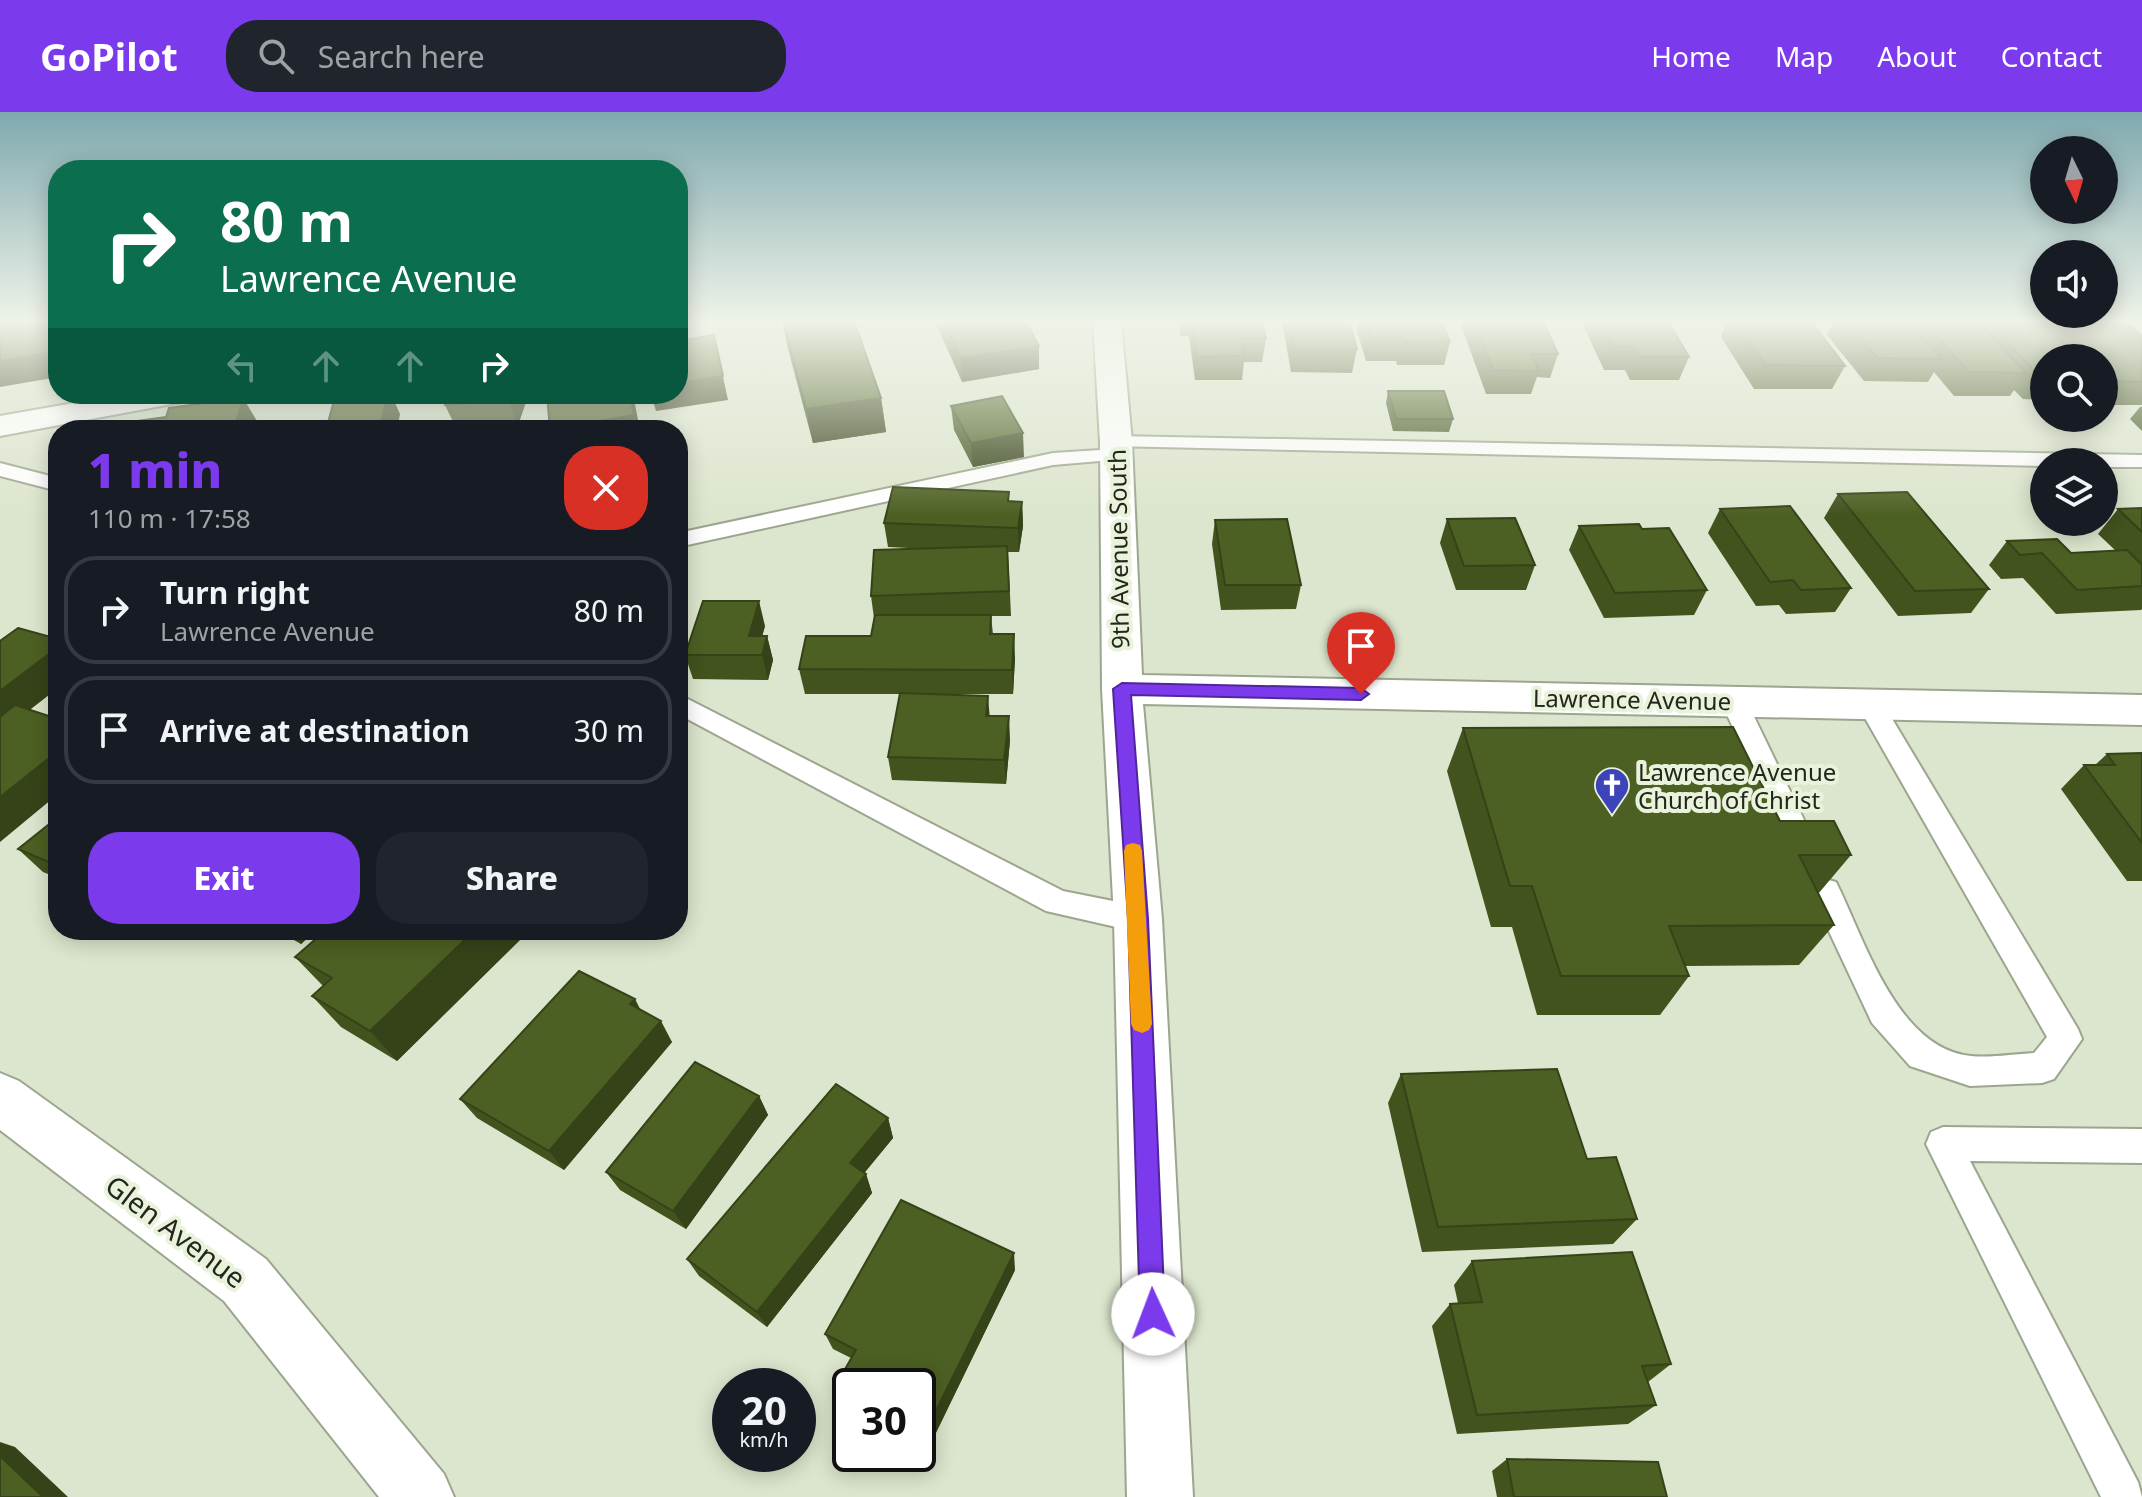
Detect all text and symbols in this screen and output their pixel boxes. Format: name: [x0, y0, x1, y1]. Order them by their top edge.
search box: [226, 20, 786, 92]
text: GoPilot: [40, 30, 178, 82]
icon: search: [254, 34, 298, 78]
text: Search here: [318, 36, 485, 77]
text: Home: [1651, 37, 1731, 75]
text: Map: [1775, 37, 1833, 75]
text: About: [1877, 37, 1957, 75]
text: Contact: [2001, 37, 2102, 75]
north arrow: [2030, 136, 2118, 224]
map controls: [2030, 136, 2118, 536]
text: 80 m: [220, 182, 353, 258]
icon: right: [88, 192, 192, 296]
button: sound: [2030, 240, 2118, 328]
text: Lawrence Avenue: [220, 254, 517, 303]
icon: left: [220, 344, 264, 388]
icon: ahead: [304, 344, 348, 388]
icon: ahead: [388, 344, 432, 388]
icon: right: [472, 344, 516, 388]
button: search: [2030, 344, 2118, 432]
text: 1 min: [88, 437, 222, 502]
button: close: [564, 446, 648, 530]
button: layers: [2030, 448, 2118, 536]
street label: 9th Avenue South: [1100, 449, 1136, 649]
text: 110 m · 17:58: [88, 500, 251, 536]
text: Turn right: [160, 572, 310, 613]
icon: right: [92, 588, 136, 632]
text: 80 m: [574, 590, 644, 631]
pin: [1327, 612, 1395, 694]
text: Lawrence Avenue: [160, 613, 375, 649]
icon: arrive: [1339, 624, 1383, 668]
street label: Lawrence Avenue: [1533, 681, 1731, 717]
icon: arrive: [92, 708, 136, 752]
text: Arrive at destination: [160, 710, 470, 751]
text: 30 m: [574, 710, 644, 751]
place label: Lawrence Avenue Church of Christ: [1638, 755, 1836, 816]
church icon: Lawrence Avenue Church of Christ: [1593, 766, 1631, 816]
button: Exit: [88, 832, 360, 924]
button: Share: [376, 832, 648, 924]
street label: Glen Avenue: [98, 1166, 254, 1296]
position arrow: [1111, 1272, 1195, 1356]
speed limit sign: 30: [832, 1368, 936, 1472]
text: 20: [741, 1382, 787, 1437]
text: km/h: [739, 1426, 789, 1453]

